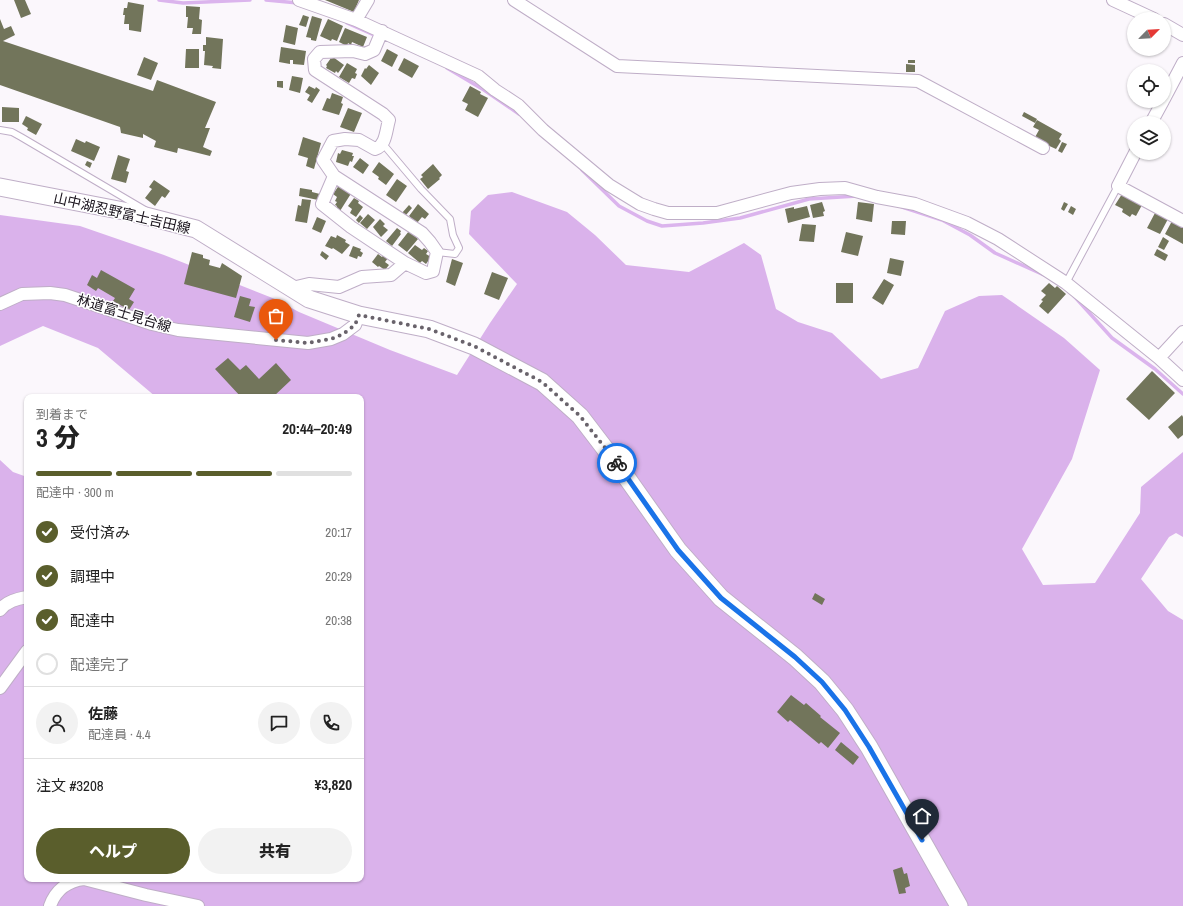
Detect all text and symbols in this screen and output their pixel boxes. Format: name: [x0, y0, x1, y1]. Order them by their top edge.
north arrow: [1127, 12, 1171, 56]
map controls: [1127, 12, 1171, 160]
button: locate: [1127, 64, 1171, 108]
button: layers: [1127, 116, 1171, 160]
street label: 山中湖忍野富士吉田線: [52, 188, 192, 238]
street label: 林道富士見台線: [75, 290, 173, 336]
pin: [259, 299, 293, 340]
icon: bag: [265, 305, 287, 327]
text: 到着まで: [36, 406, 88, 423]
text: 20:44–20:49: [282, 418, 352, 439]
text: 3 分: [36, 420, 80, 455]
courier: [597, 443, 637, 483]
icon: bike: [606, 452, 628, 474]
text: 配達中 · 300 m: [36, 484, 114, 501]
icon: check: [36, 521, 58, 543]
text: 受付済み: [70, 522, 130, 543]
text: 20:17: [325, 524, 352, 541]
icon: check: [36, 565, 58, 587]
text: 調理中: [70, 566, 115, 587]
text: 20:29: [325, 568, 352, 585]
icon: check: [36, 609, 58, 631]
text: 配達中: [70, 610, 115, 631]
text: 20:38: [325, 612, 352, 629]
text: 配達完了: [70, 654, 130, 675]
button: person: [36, 702, 78, 744]
button: chat: [258, 702, 300, 744]
button: phone: [310, 702, 352, 744]
text: 佐藤: [88, 703, 118, 724]
text: 配達員 · 4.4: [88, 726, 151, 743]
text: ¥3,820: [314, 774, 352, 795]
text: 注文 #3208: [36, 775, 104, 796]
pin: [905, 799, 939, 840]
icon: home: [911, 805, 933, 827]
button: ヘルプ: [36, 828, 190, 874]
button: 共有: [198, 828, 352, 874]

